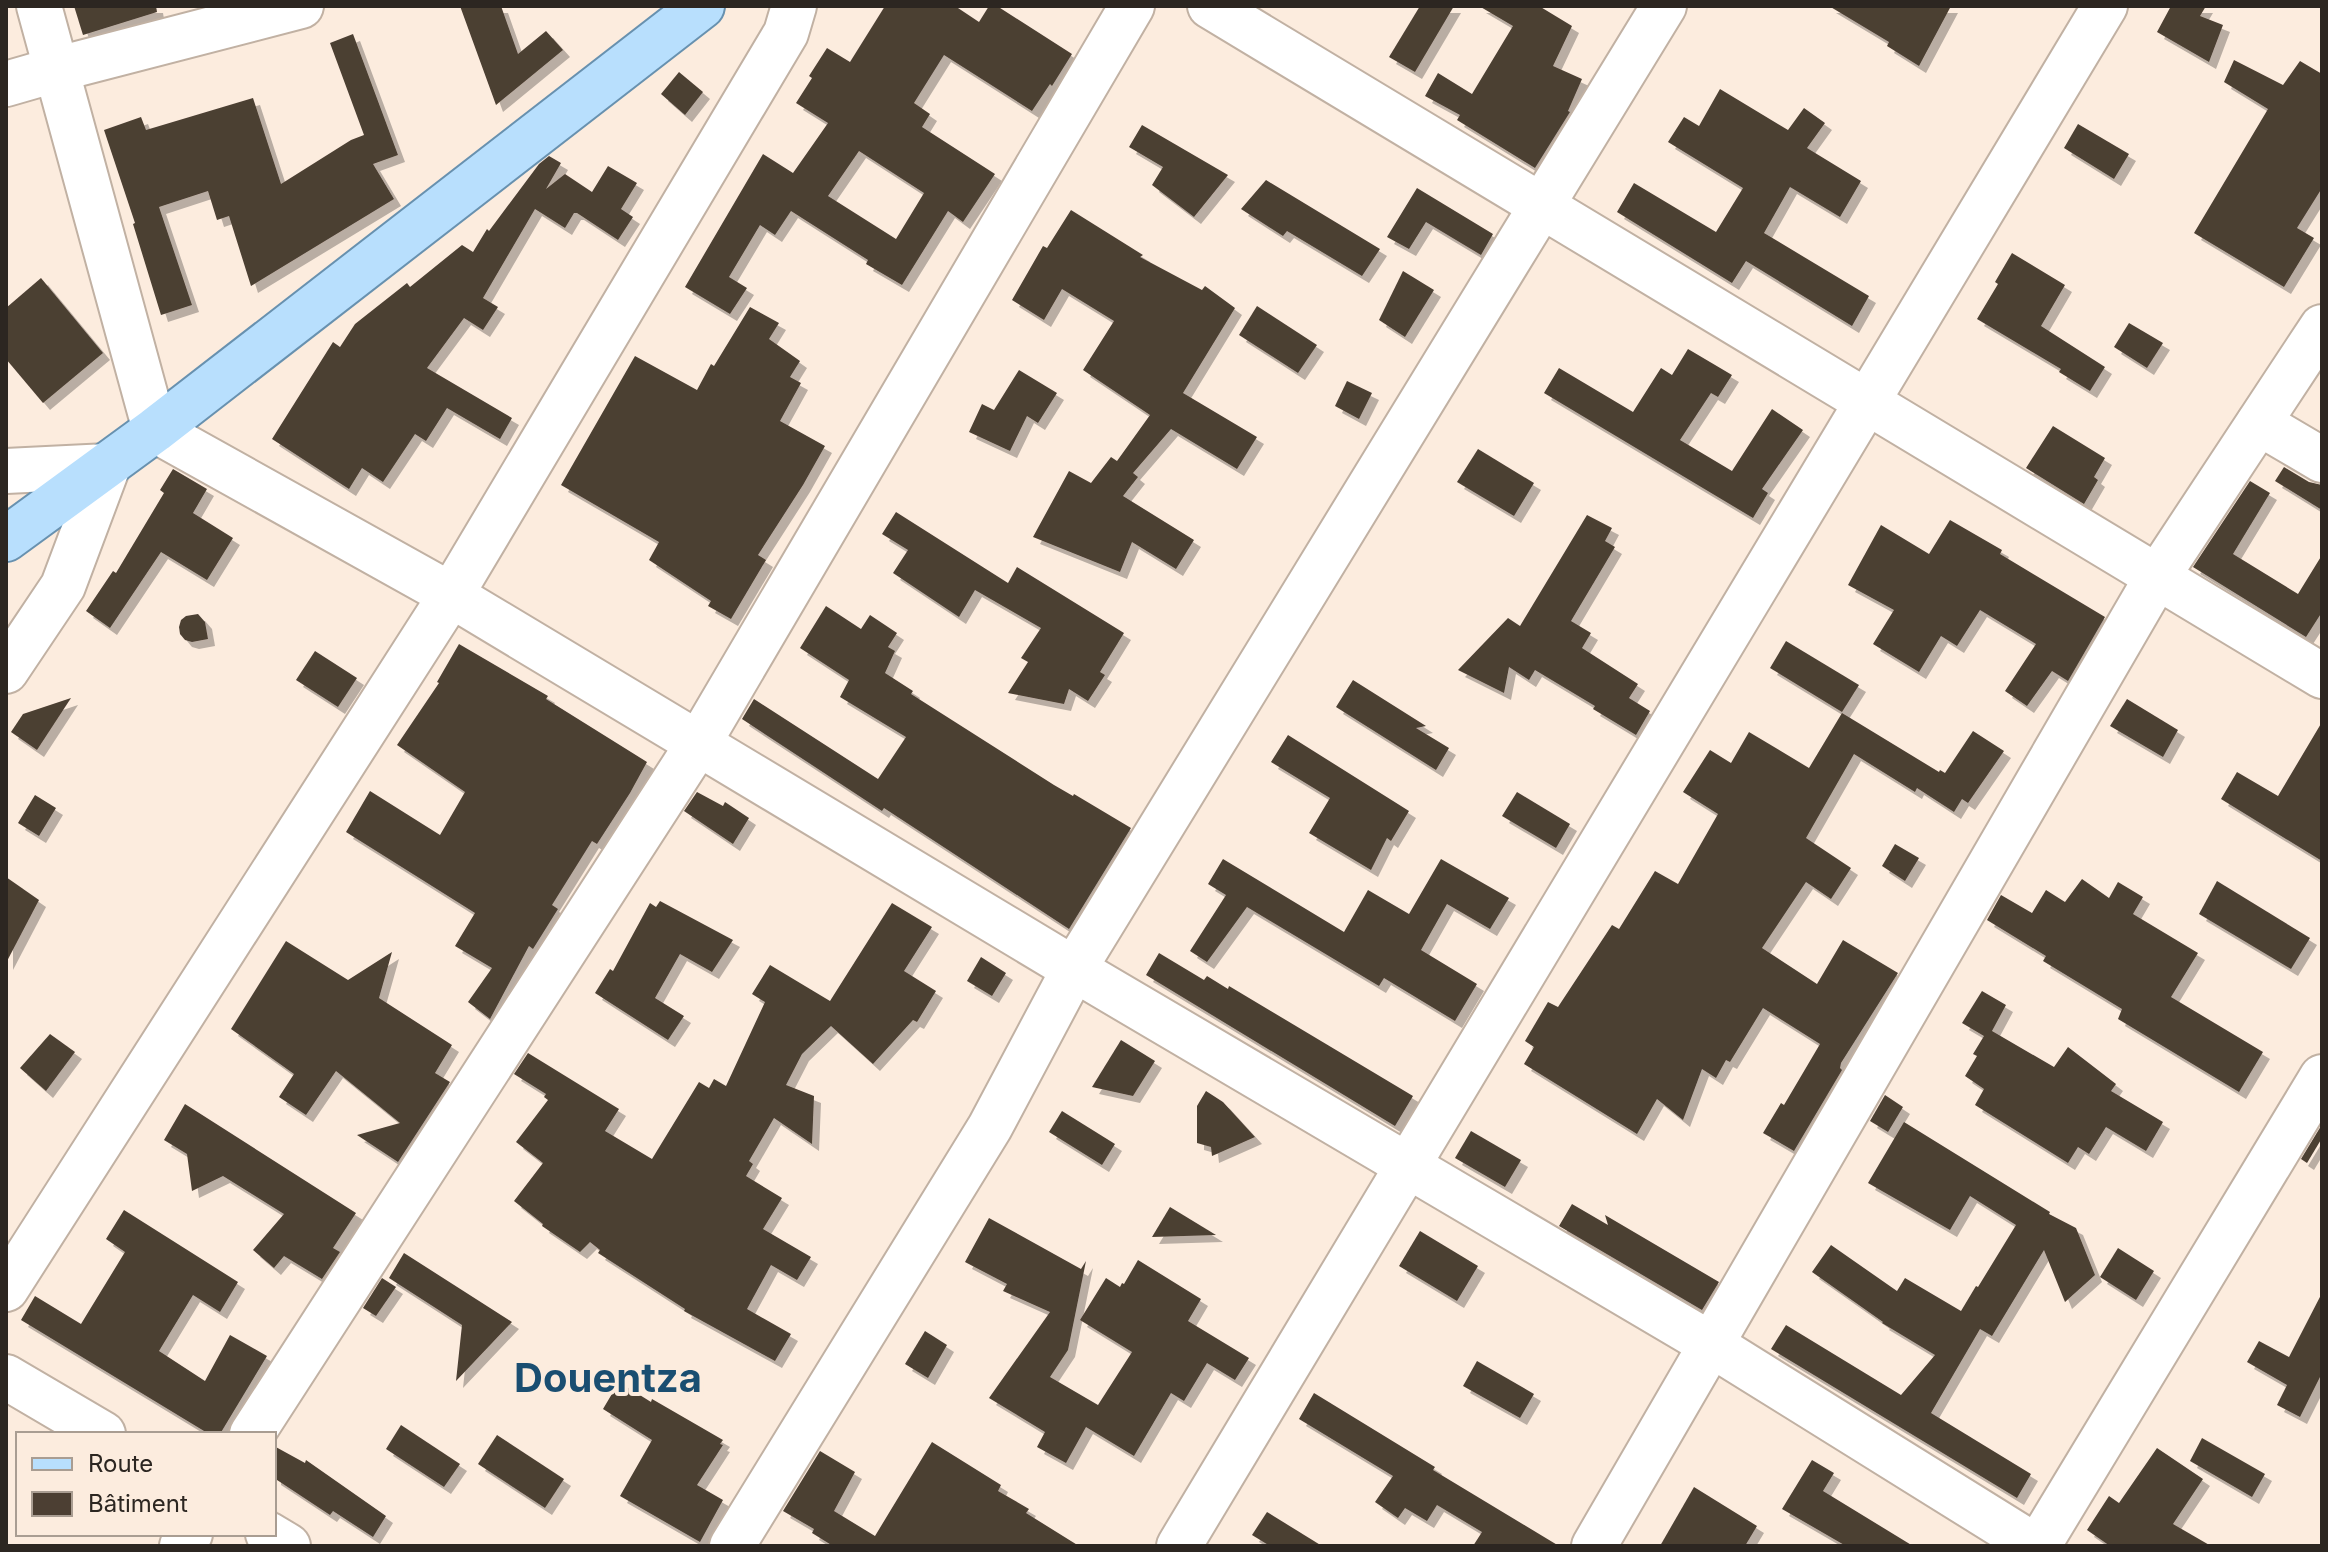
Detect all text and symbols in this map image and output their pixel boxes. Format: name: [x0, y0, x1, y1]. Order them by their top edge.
district label: Douentza: [514, 1353, 702, 1402]
legend: [16, 1432, 276, 1536]
text: Route: [88, 1449, 153, 1478]
text: Bâtiment: [88, 1489, 188, 1518]

